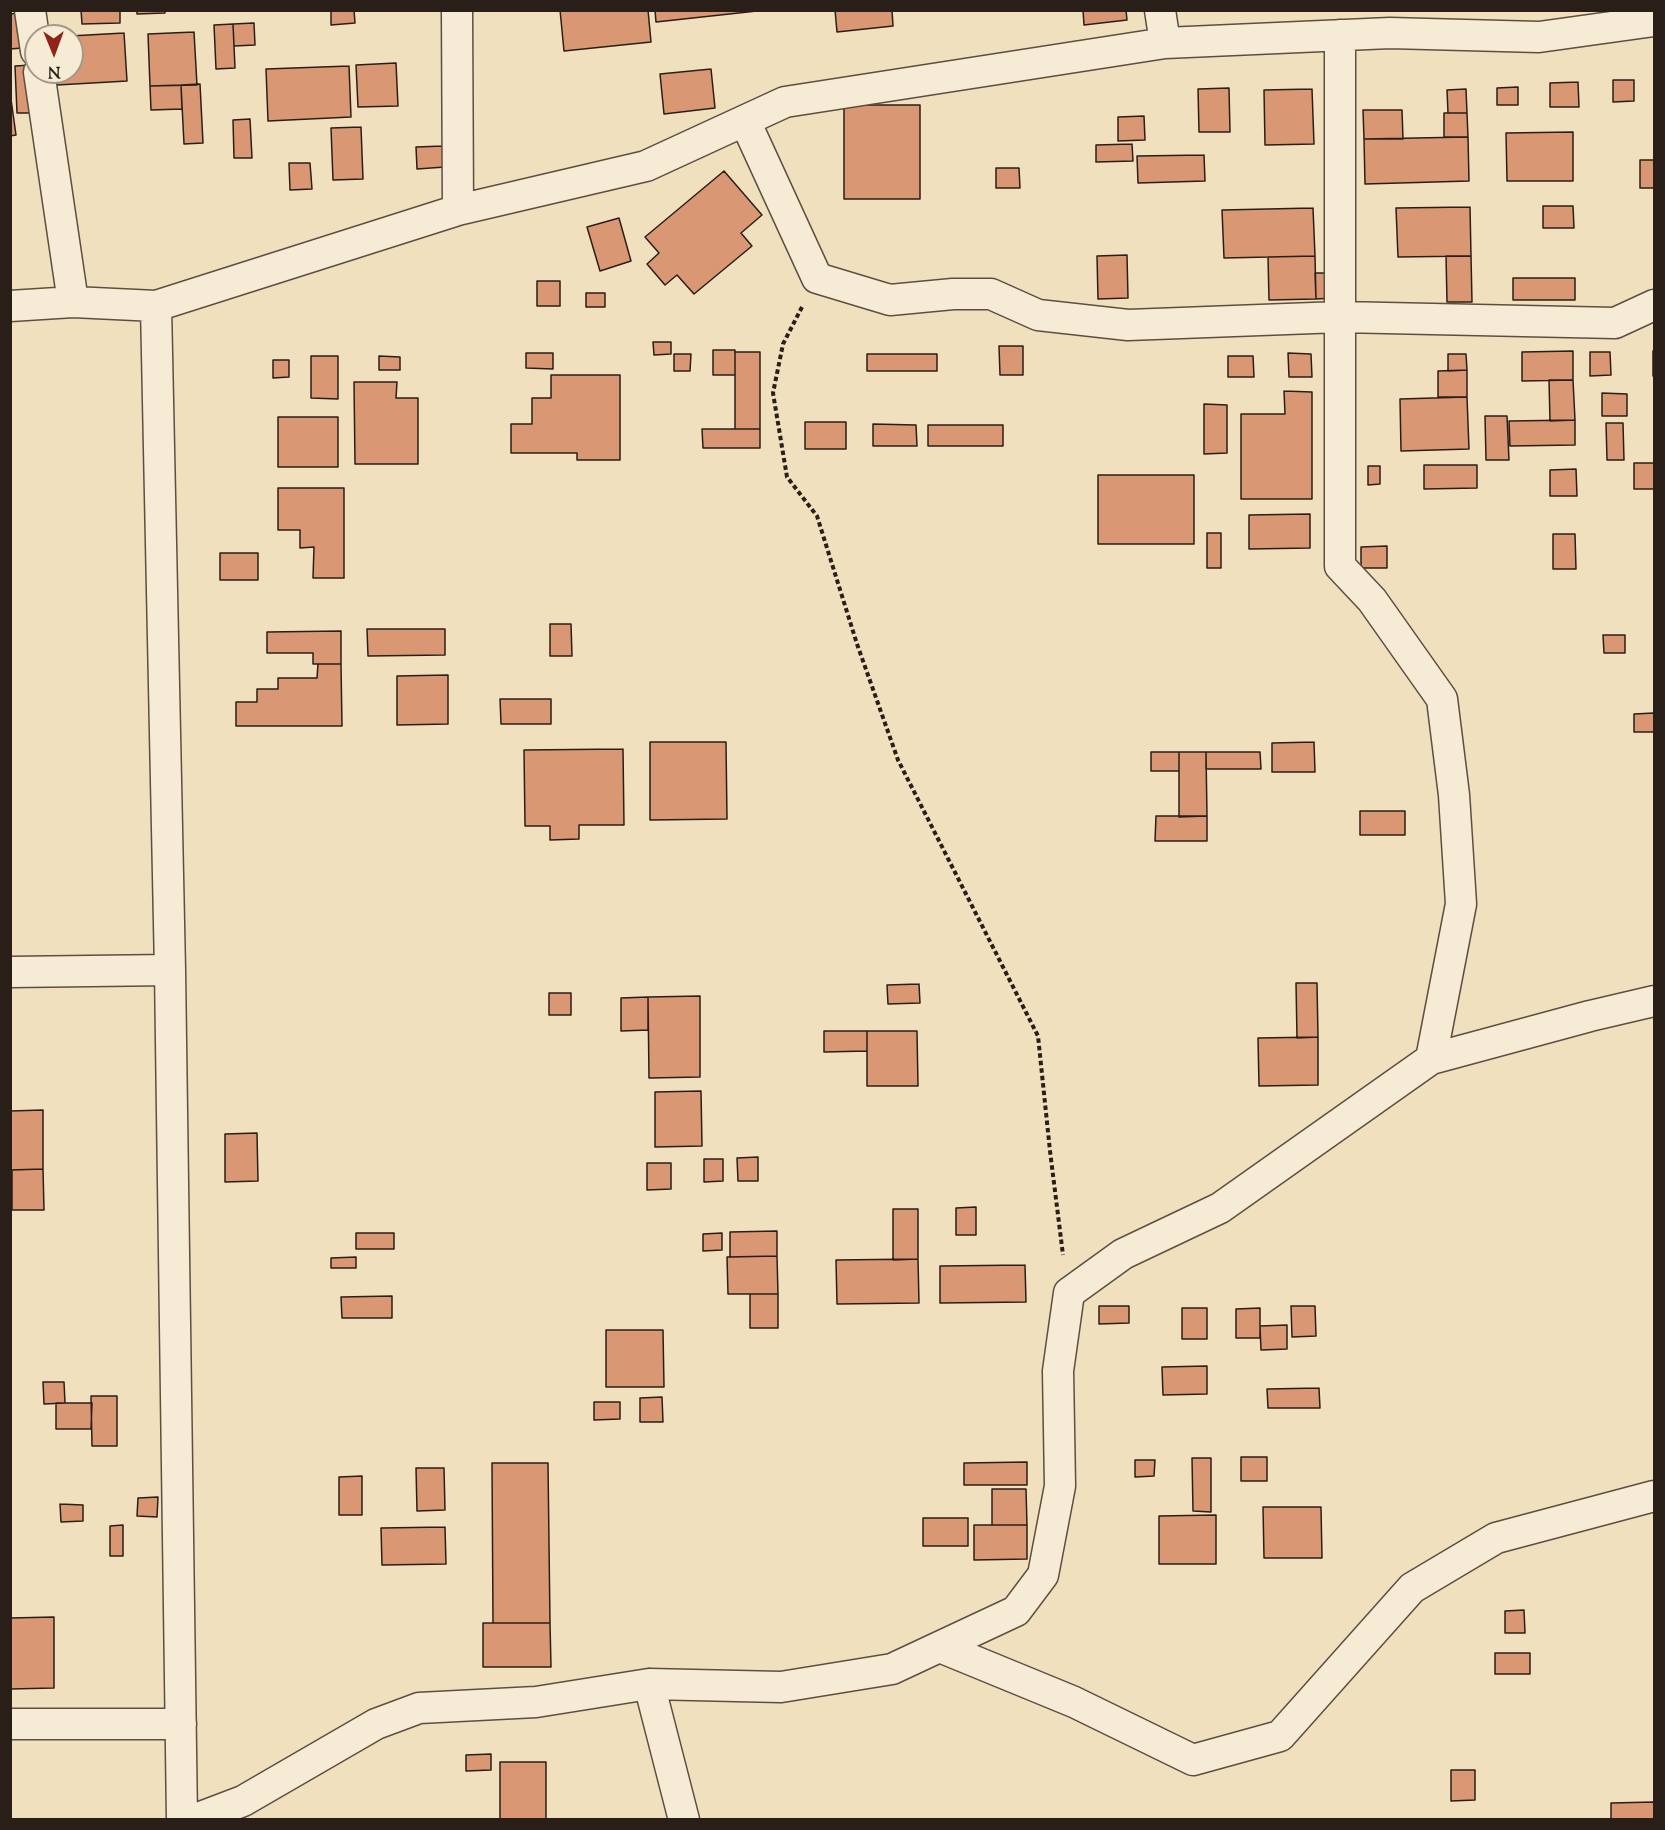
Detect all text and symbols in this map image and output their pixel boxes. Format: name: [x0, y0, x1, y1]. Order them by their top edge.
north arrow: [24, 24, 84, 84]
text: N: [48, 59, 61, 82]

